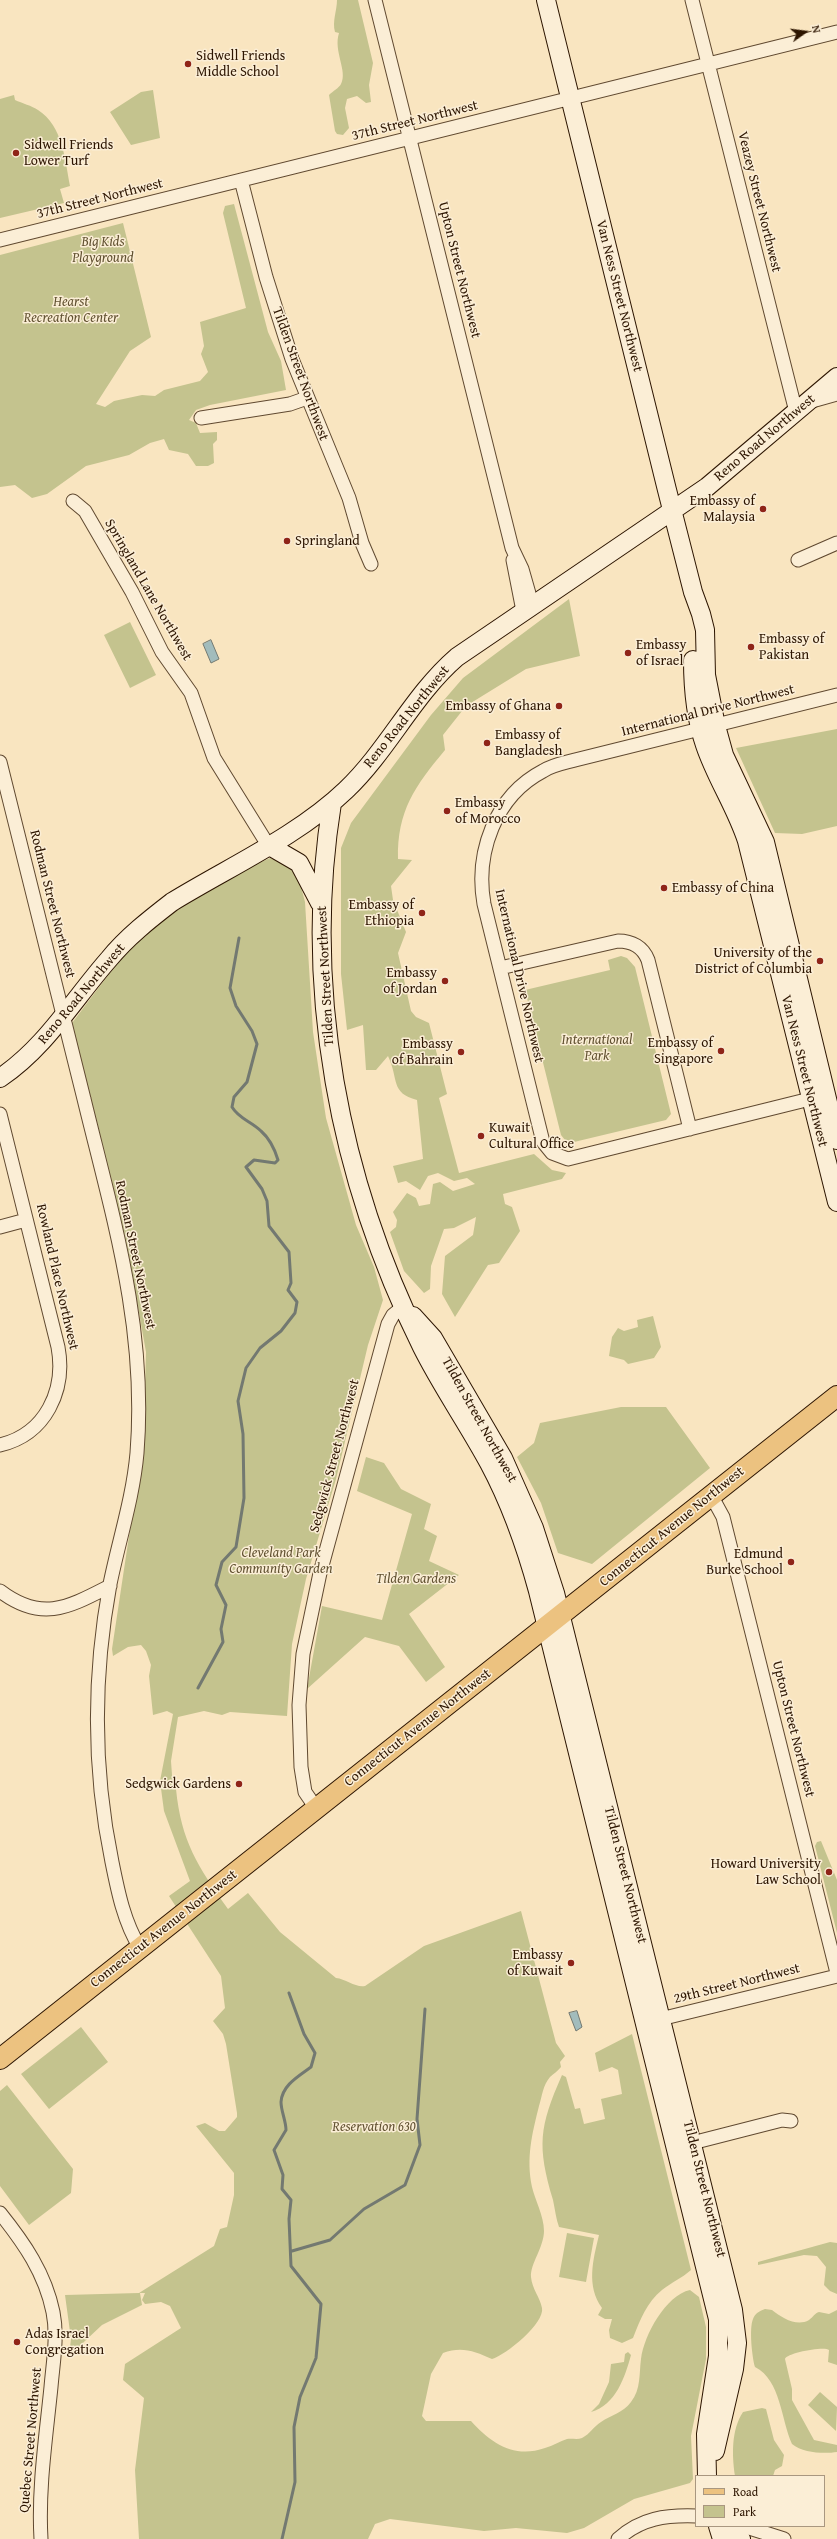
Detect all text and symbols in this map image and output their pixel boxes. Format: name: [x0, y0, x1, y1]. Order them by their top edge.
north arrow: [785, 12, 825, 52]
text: N: [808, 24, 825, 35]
place label: Sidwell Friends Middle School: [196, 48, 285, 80]
marker: Sidwell Friends Middle School: [183, 59, 193, 69]
street label: 37th Street Northwest: [350, 97, 480, 145]
street label: Veazey Street Northwest: [733, 130, 785, 274]
place label: Sidwell Friends Lower Turf: [24, 137, 113, 170]
marker: Sidwell Friends Lower Turf: [11, 148, 21, 158]
street label: 37th Street Northwest: [35, 175, 165, 223]
street label: Upton Street Northwest: [434, 200, 484, 340]
street label: Van Ness Street Northwest: [592, 218, 646, 374]
park label: Big Kids Playground: [72, 234, 134, 266]
park label: Hearst Recreation Center: [24, 294, 118, 326]
street label: Tilden Street Northwest: [268, 305, 332, 443]
street label: Reno Road Northwest: [711, 391, 819, 485]
place label: Embassy of Malaysia: [690, 493, 755, 526]
marker: Embassy of Malaysia: [758, 504, 768, 514]
street label: Springland Lane Northwest: [101, 516, 195, 664]
place label: Springland: [295, 533, 360, 549]
marker: Springland: [282, 536, 292, 546]
place label: Embassy of Pakistan: [759, 631, 824, 664]
place label: Embassy of Israel: [636, 637, 686, 670]
marker: Embassy of Pakistan: [746, 642, 756, 652]
marker: Embassy of Israel: [623, 648, 633, 658]
street label: Reno Road Northwest: [361, 662, 453, 772]
street label: International Drive Northwest: [620, 681, 796, 741]
place label: Embassy of Ghana: [446, 698, 551, 714]
marker: Embassy of Ghana: [554, 701, 564, 711]
place label: Embassy of Bangladesh: [495, 727, 562, 760]
marker: Embassy of Bangladesh: [482, 738, 492, 748]
place label: Embassy of Morocco: [455, 795, 521, 828]
marker: Embassy of Morocco: [442, 806, 452, 816]
street label: Rodman Street Northwest: [25, 828, 79, 980]
place label: Embassy of China: [672, 880, 774, 896]
marker: Embassy of China: [659, 883, 669, 893]
street label: International Drive Northwest: [491, 888, 547, 1064]
place label: Embassy of Ethiopia: [349, 897, 414, 930]
street label: Tilden Street Northwest: [314, 905, 338, 1047]
marker: Embassy of Ethiopia: [417, 908, 427, 918]
street label: Reno Road Northwest: [35, 940, 129, 1048]
place label: University of the District of Columbia: [695, 945, 812, 978]
marker: University of the District of Columbia: [815, 956, 825, 966]
place label: Embassy of Jordan: [383, 965, 437, 998]
marker: Embassy of Jordan: [440, 976, 450, 986]
street label: Van Ness Street Northwest: [777, 993, 831, 1149]
park label: International Park: [562, 1032, 632, 1064]
place label: Embassy of Singapore: [648, 1035, 713, 1068]
place label: Embassy of Bahrain: [392, 1036, 453, 1068]
marker: Embassy of Singapore: [716, 1046, 726, 1056]
marker: Embassy of Bahrain: [456, 1047, 466, 1057]
place label: Kuwait Cultural Office: [489, 1120, 574, 1152]
marker: Kuwait Cultural Office: [476, 1131, 486, 1141]
street label: Rodman Street Northwest: [111, 1179, 159, 1331]
street label: Rowland Place Northwest: [32, 1202, 82, 1352]
street label: Tilden Street Northwest: [438, 1354, 520, 1486]
street label: Sedgwick Street Northwest: [306, 1378, 364, 1534]
street label: Connecticut Avenue Northwest: [596, 1463, 748, 1591]
park label: Cleveland Park Community Garden: [229, 1545, 333, 1578]
place label: Edmund Burke School: [706, 1546, 783, 1578]
marker: Edmund Burke School: [786, 1557, 796, 1567]
park label: Tilden Gardens: [376, 1571, 456, 1587]
street label: Upton Street Northwest: [768, 1659, 818, 1799]
street label: Connecticut Avenue Northwest: [341, 1665, 495, 1791]
place label: Sedgwick Gardens: [125, 1776, 231, 1792]
marker: Sedgwick Gardens: [234, 1779, 244, 1789]
street label: Tilden Street Northwest: [600, 1805, 650, 1945]
place label: Howard University Law School: [711, 1856, 821, 1888]
street label: Connecticut Avenue Northwest: [87, 1866, 241, 1992]
marker: Howard University Law School: [824, 1867, 834, 1877]
place label: Embassy of Kuwait: [507, 1947, 563, 1980]
marker: Embassy of Kuwait: [566, 1958, 576, 1968]
street label: 29th Street Northwest: [672, 1960, 802, 2008]
park label: Reservation 630: [332, 2119, 416, 2135]
street label: Tilden Street Northwest: [679, 2119, 729, 2259]
place label: Adas Israel Congregation: [25, 2326, 104, 2358]
marker: Adas Israel Congregation: [12, 2337, 22, 2347]
street label: Quebec Street Northwest: [16, 2367, 46, 2513]
legend: [695, 2475, 825, 2527]
text: Road: [733, 2483, 758, 2500]
text: Park: [733, 2503, 756, 2520]

